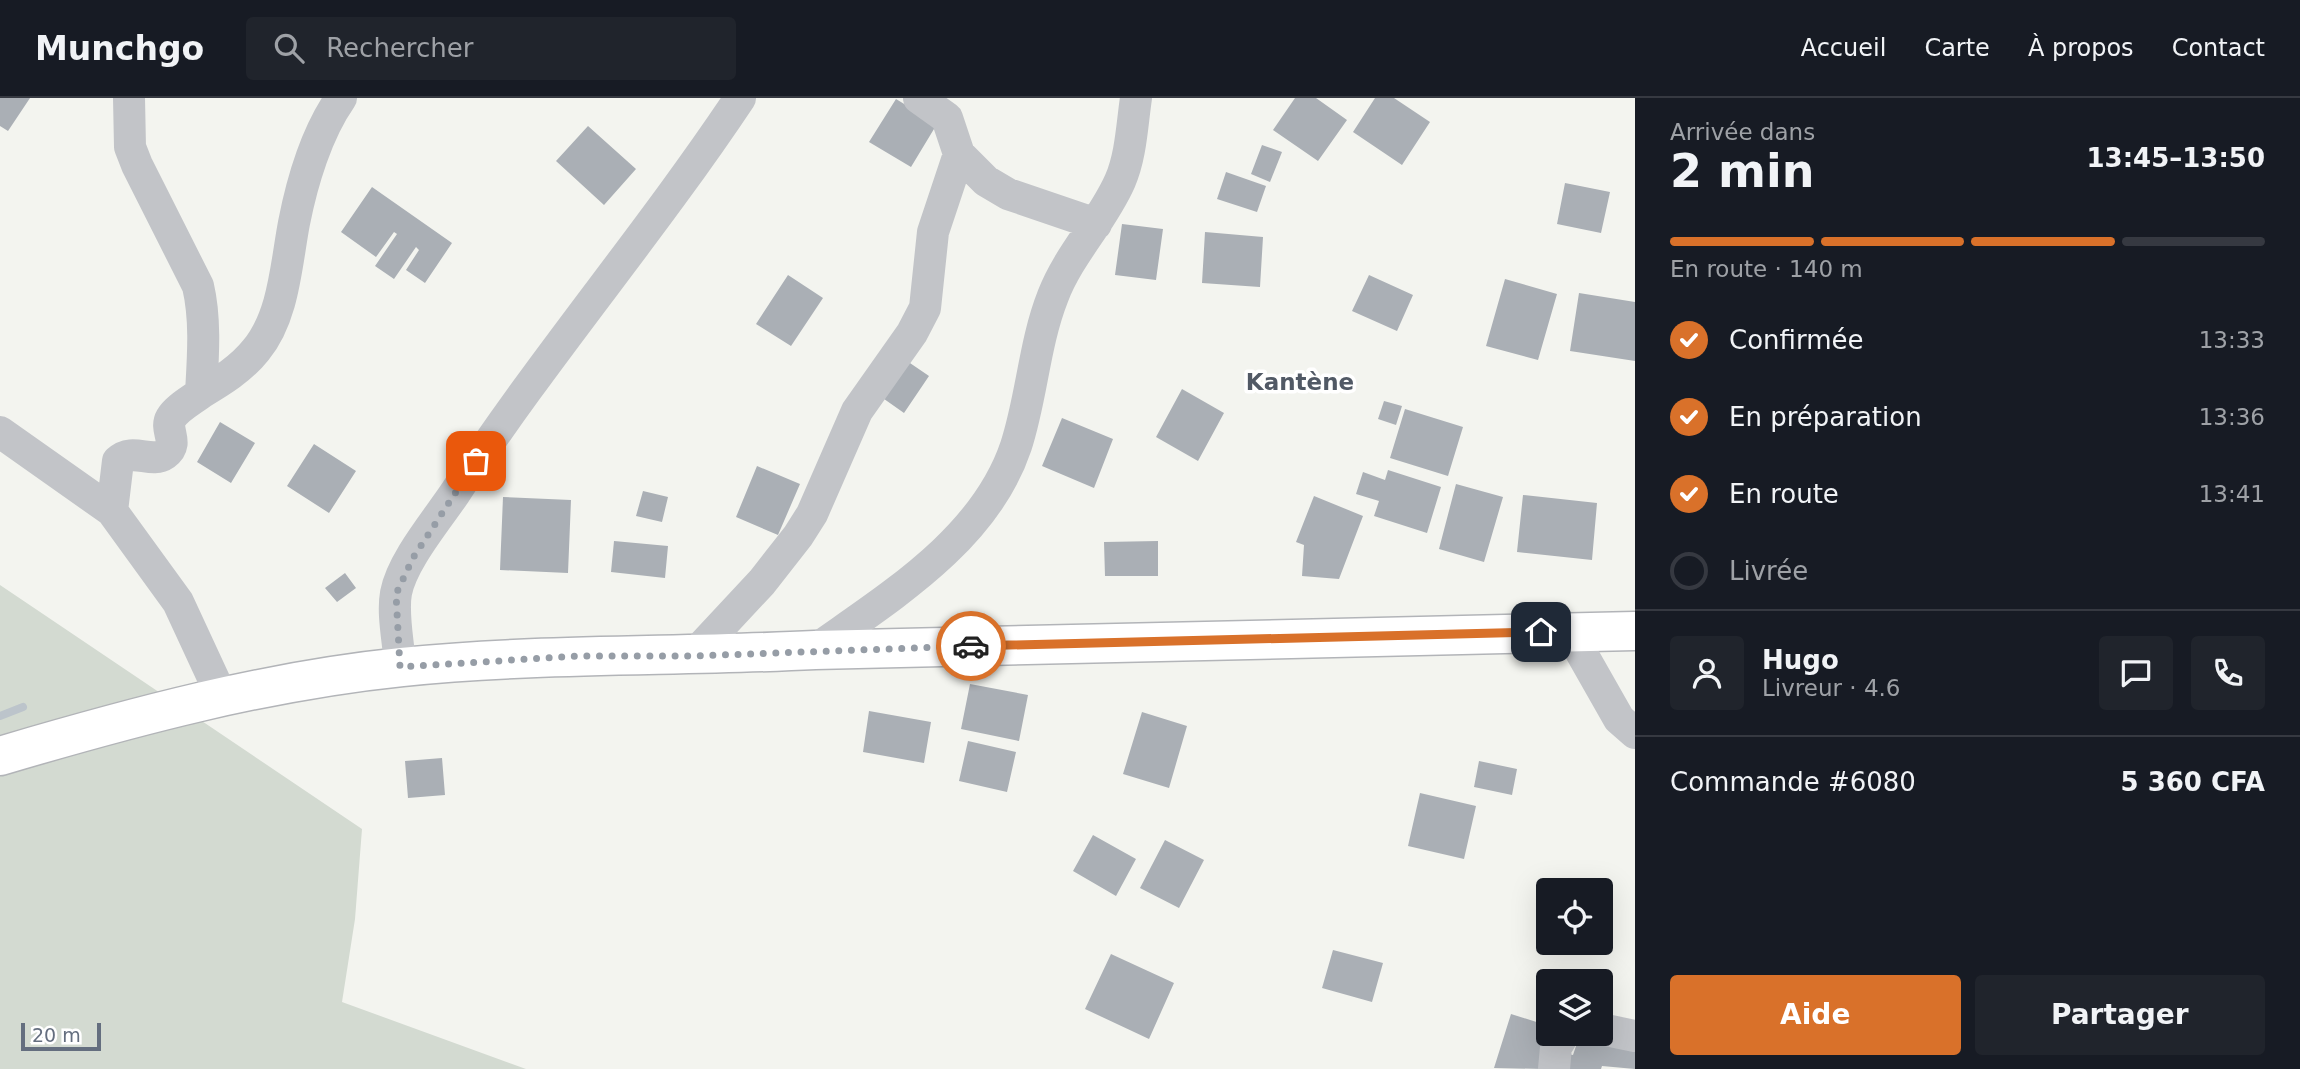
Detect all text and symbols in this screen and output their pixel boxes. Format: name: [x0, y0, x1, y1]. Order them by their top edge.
search box: [246, 17, 736, 80]
text: Munchgo: [35, 29, 204, 68]
icon: search: [270, 29, 308, 67]
text: Rechercher: [326, 33, 473, 63]
text: Accueil: [1801, 34, 1886, 62]
text: Carte: [1924, 34, 1990, 62]
text: À propos: [2028, 34, 2134, 62]
text: Contact: [2172, 34, 2265, 62]
text: Arrivée dans: [1670, 119, 1815, 145]
text: 13:45–13:50: [2086, 143, 2265, 173]
text: 2 min: [1670, 144, 1814, 198]
text: En route · 140 m: [1670, 256, 1863, 282]
icon: check: [1670, 321, 1708, 359]
text: Confirmée: [1729, 325, 1863, 355]
text: 13:33: [2199, 327, 2265, 353]
district label: Kantène: [1246, 369, 1354, 395]
icon: check: [1670, 398, 1708, 436]
text: En préparation: [1729, 402, 1922, 432]
text: 13:36: [2199, 404, 2265, 430]
pin: [446, 431, 506, 491]
icon: bag: [457, 442, 495, 480]
icon: check: [1670, 475, 1708, 513]
text: En route: [1729, 479, 1839, 509]
text: 13:41: [2199, 481, 2265, 507]
text: Livrée: [1729, 556, 1808, 586]
pin: [1511, 602, 1571, 662]
courier: [936, 611, 1006, 681]
icon: home: [1522, 613, 1560, 651]
icon: car: [952, 627, 990, 665]
button: person: [1670, 636, 1744, 710]
button: chat: [2099, 636, 2173, 710]
button: phone: [2191, 636, 2265, 710]
text: Hugo: [1762, 645, 1839, 675]
text: Livreur · 4.6: [1762, 675, 1900, 701]
text: Commande #6080: [1670, 767, 1916, 797]
text: 5 360 CFA: [2121, 767, 2265, 797]
map controls: [1536, 878, 1613, 1046]
button: locate: [1536, 878, 1613, 955]
button: layers: [1536, 969, 1613, 1046]
button: Aide: [1670, 975, 1961, 1055]
button: Partager: [1975, 975, 2265, 1055]
scale bar: [21, 1020, 102, 1052]
text: 20 m: [32, 1024, 81, 1046]

